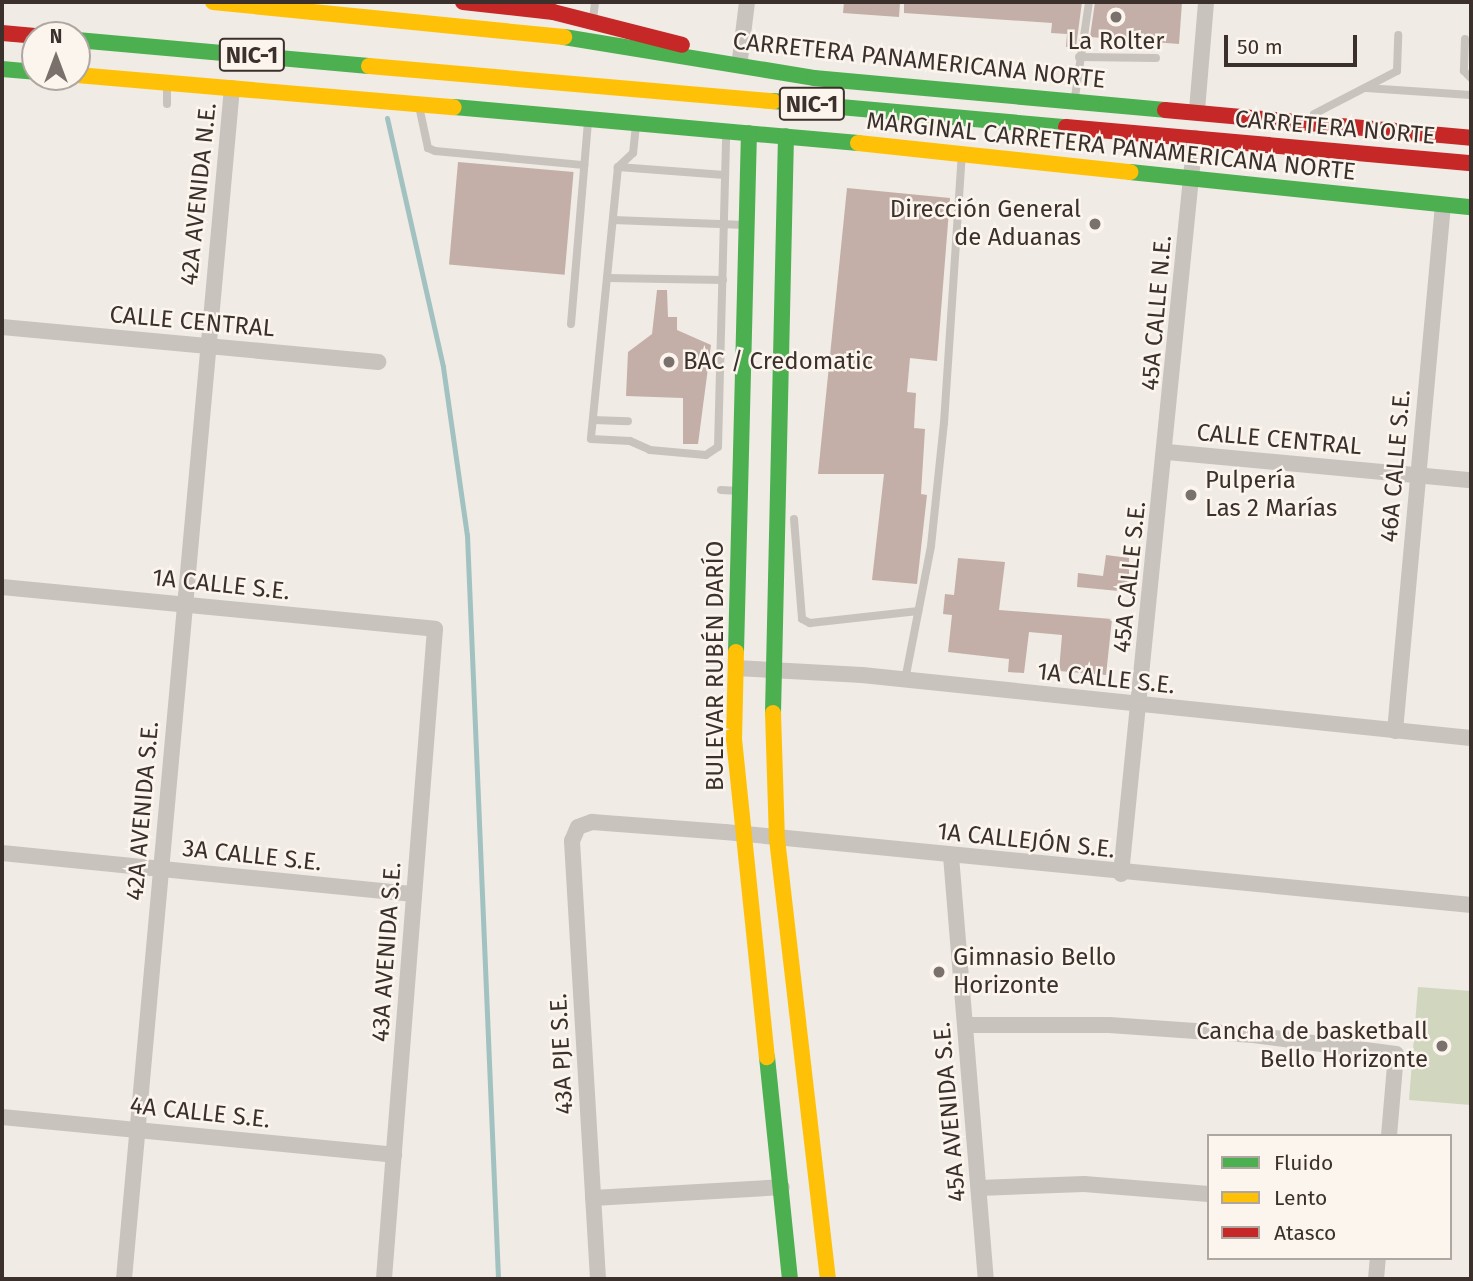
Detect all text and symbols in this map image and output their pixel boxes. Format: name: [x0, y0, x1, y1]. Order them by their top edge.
marker: La Rolter: [1108, 9, 1124, 25]
north arrow: [21, 21, 91, 91]
scale bar: [1228, 21, 1361, 65]
text: N: [50, 25, 62, 48]
street label: CARRETERA PANAMERICANA NORTE: [731, 27, 1107, 95]
place label: La Rolter: [1068, 28, 1164, 56]
text: 50 m: [1237, 34, 1283, 60]
road number: NIC-1: [219, 36, 285, 74]
road number: NIC-1: [779, 85, 845, 124]
street label: 42A AVENIDA N.E.: [175, 101, 223, 287]
street label: CARRETERA NORTE: [1234, 105, 1436, 151]
street label: MARGINAL CARRETERA PANAMERICANA NORTE: [865, 107, 1357, 187]
place label: Dirección General de Aduanas: [890, 196, 1081, 252]
marker: Dirección General de Aduanas: [1087, 216, 1103, 232]
street label: 45A CALLE N.E.: [1136, 234, 1178, 392]
street label: CALLE CENTRAL: [108, 300, 276, 344]
place label: BAC / Credomatic: [683, 348, 873, 376]
marker: BAC / Credomatic: [661, 354, 677, 370]
street label: 46A CALLE S.E.: [1375, 388, 1417, 544]
street label: CALLE CENTRAL: [1195, 418, 1363, 462]
place label: Pulpería Las 2 Marías: [1205, 467, 1337, 523]
marker: Pulpería Las 2 Marías: [1183, 487, 1199, 503]
street label: 45A CALLE S.E.: [1108, 500, 1152, 654]
street label: BULEVAR RUBÉN DARÍO: [702, 541, 730, 791]
street label: 1A CALLE S.E.: [151, 563, 291, 607]
street label: 1A CALLE S.E.: [1036, 657, 1176, 701]
street label: 42A AVENIDA S.E.: [121, 720, 165, 902]
street label: 1A CALLEJÓN S.E.: [936, 817, 1116, 865]
street label: 3A CALLE S.E.: [181, 834, 323, 878]
street label: 43A AVENIDA S.E.: [366, 861, 408, 1043]
place label: Gimnasio Bello Horizonte: [953, 944, 1116, 1000]
marker: Gimnasio Bello Horizonte: [931, 964, 947, 980]
street label: 43A PJE S.E.: [544, 993, 580, 1115]
place label: Cancha de basketball Bello Horizonte: [1196, 1018, 1428, 1074]
street label: 45A AVENIDA S.E.: [928, 1021, 972, 1203]
marker: Cancha de basketball Bello Horizonte: [1434, 1038, 1450, 1054]
street label: 4A CALLE S.E.: [129, 1091, 271, 1135]
legend: [1207, 1134, 1452, 1260]
text: Fluido: [1274, 1150, 1333, 1176]
text: Lento: [1274, 1185, 1327, 1211]
text: Atasco: [1274, 1220, 1336, 1246]

